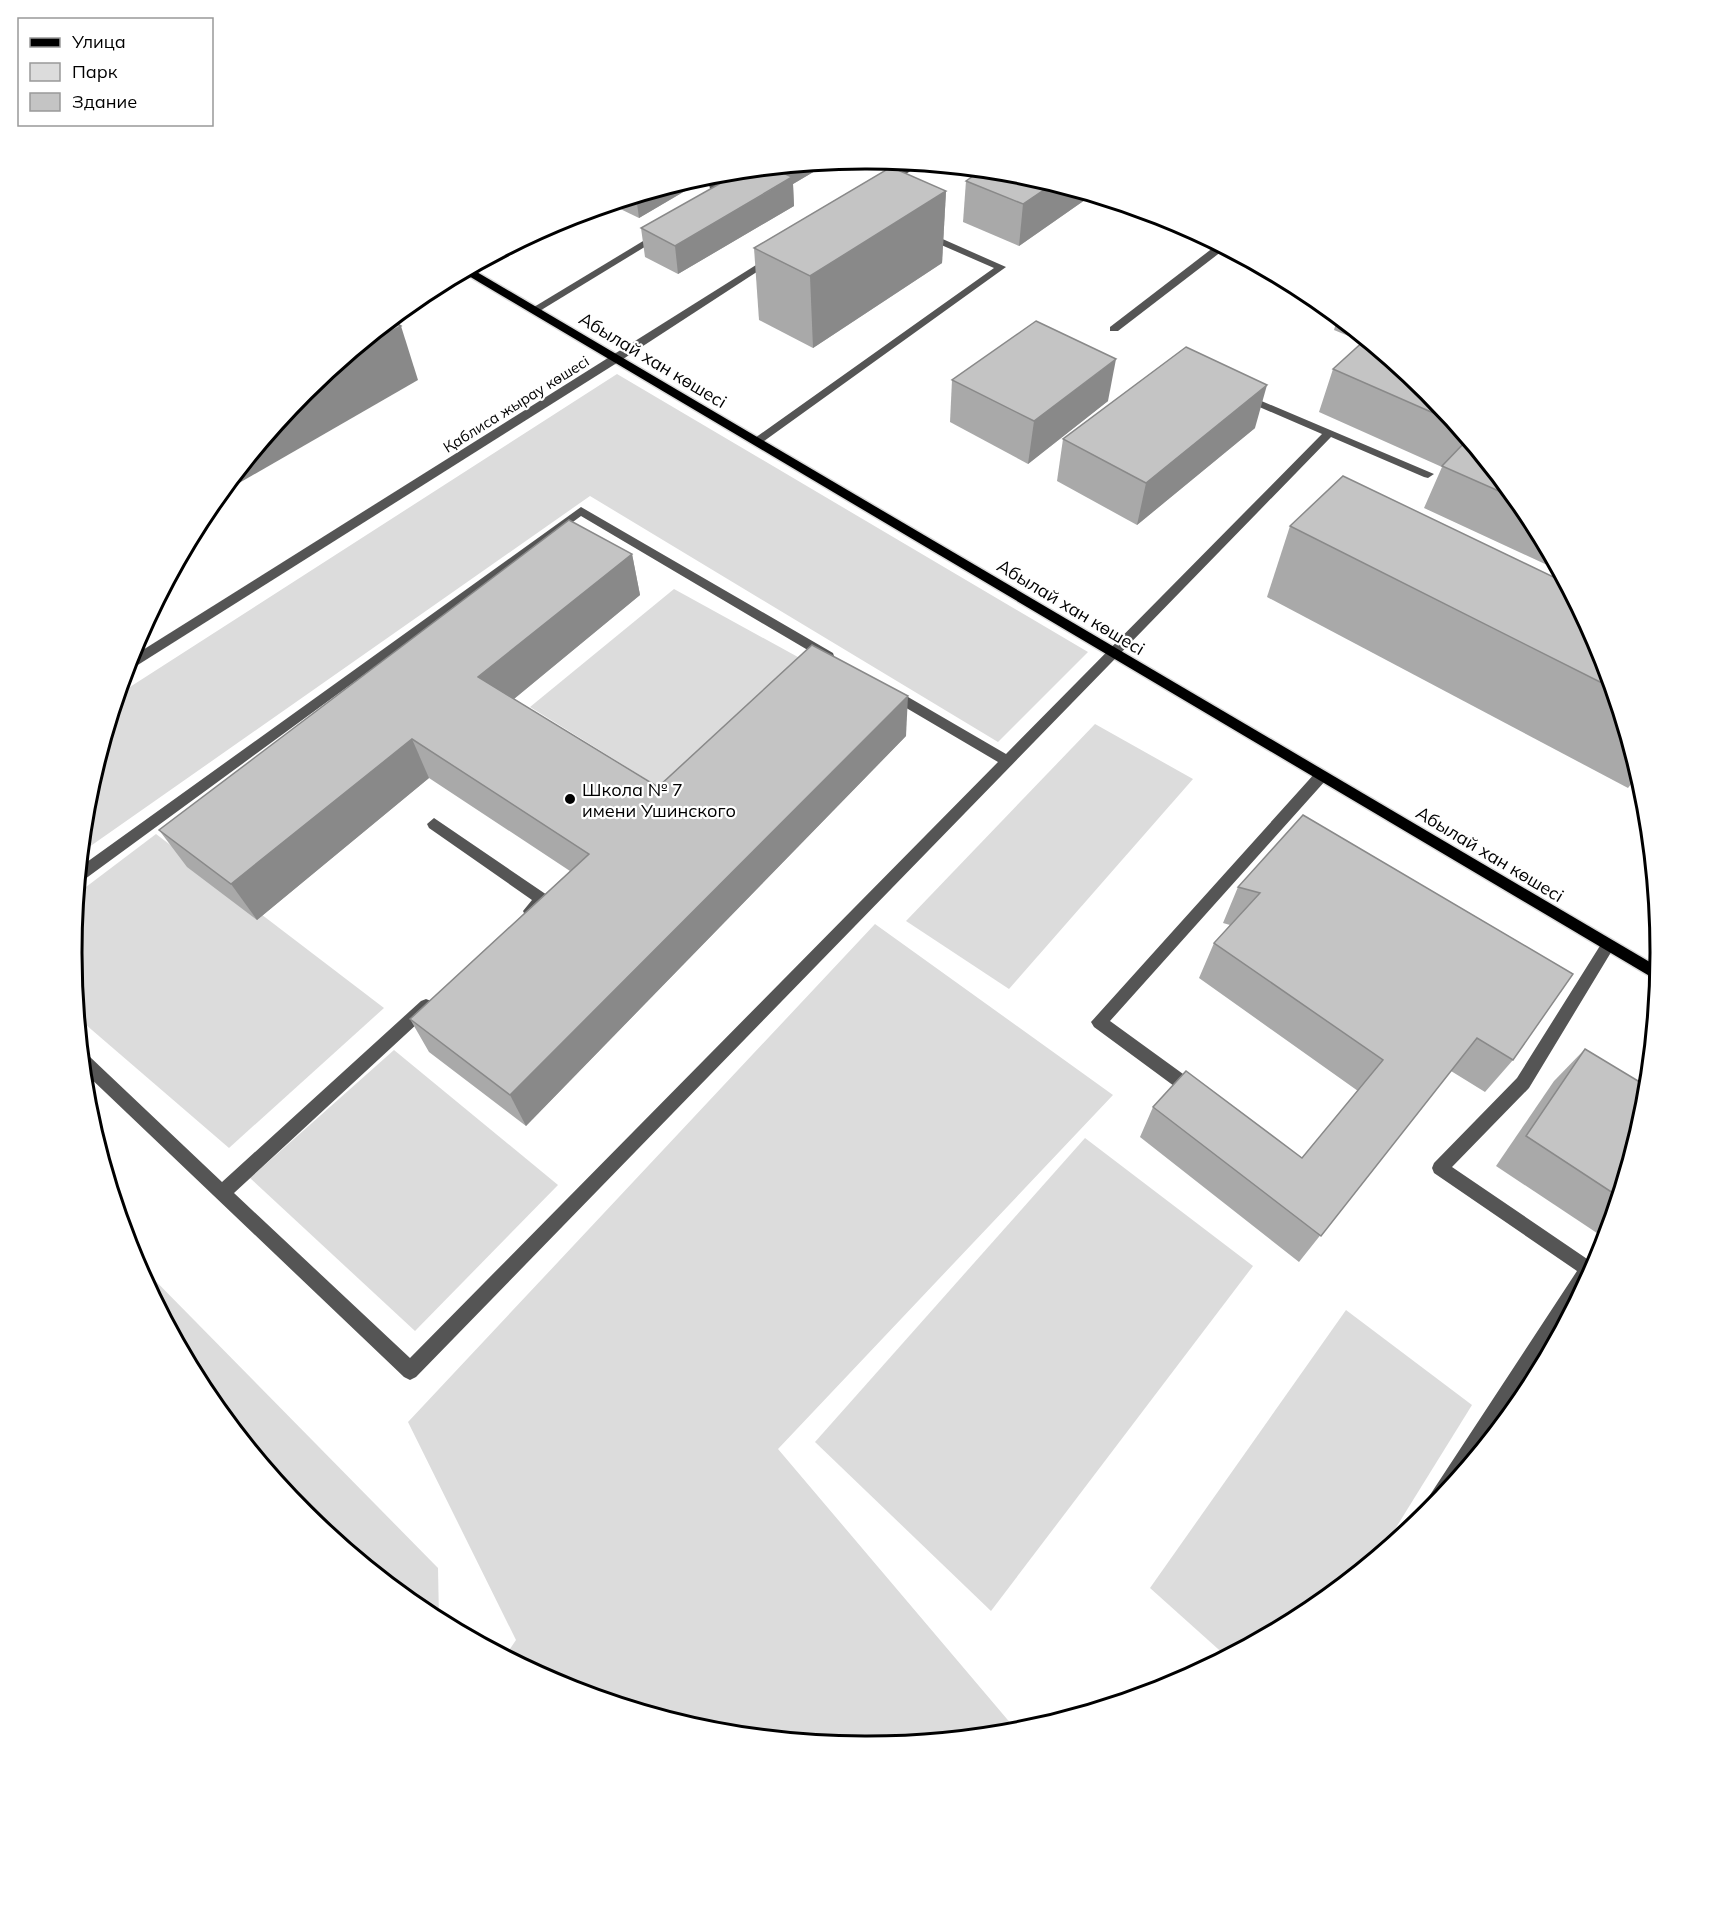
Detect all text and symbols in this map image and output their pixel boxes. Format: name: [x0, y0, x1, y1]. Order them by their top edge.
legend: [18, 18, 213, 126]
text: Улица: [71, 30, 126, 53]
text: Парк: [72, 60, 118, 83]
text: Здание: [72, 90, 137, 113]
street label: Абылай хан көшесі: [575, 307, 731, 413]
street label: Қаблиса жырау көшесі: [439, 351, 593, 457]
street label: Абылай хан көшесі: [993, 554, 1149, 660]
place label: Школа № 7 имени Ушинского: [582, 778, 736, 822]
marker: Школа № 7 имени Ушинского: [563, 792, 577, 806]
street label: Абылай хан көшесі: [1412, 801, 1568, 907]

